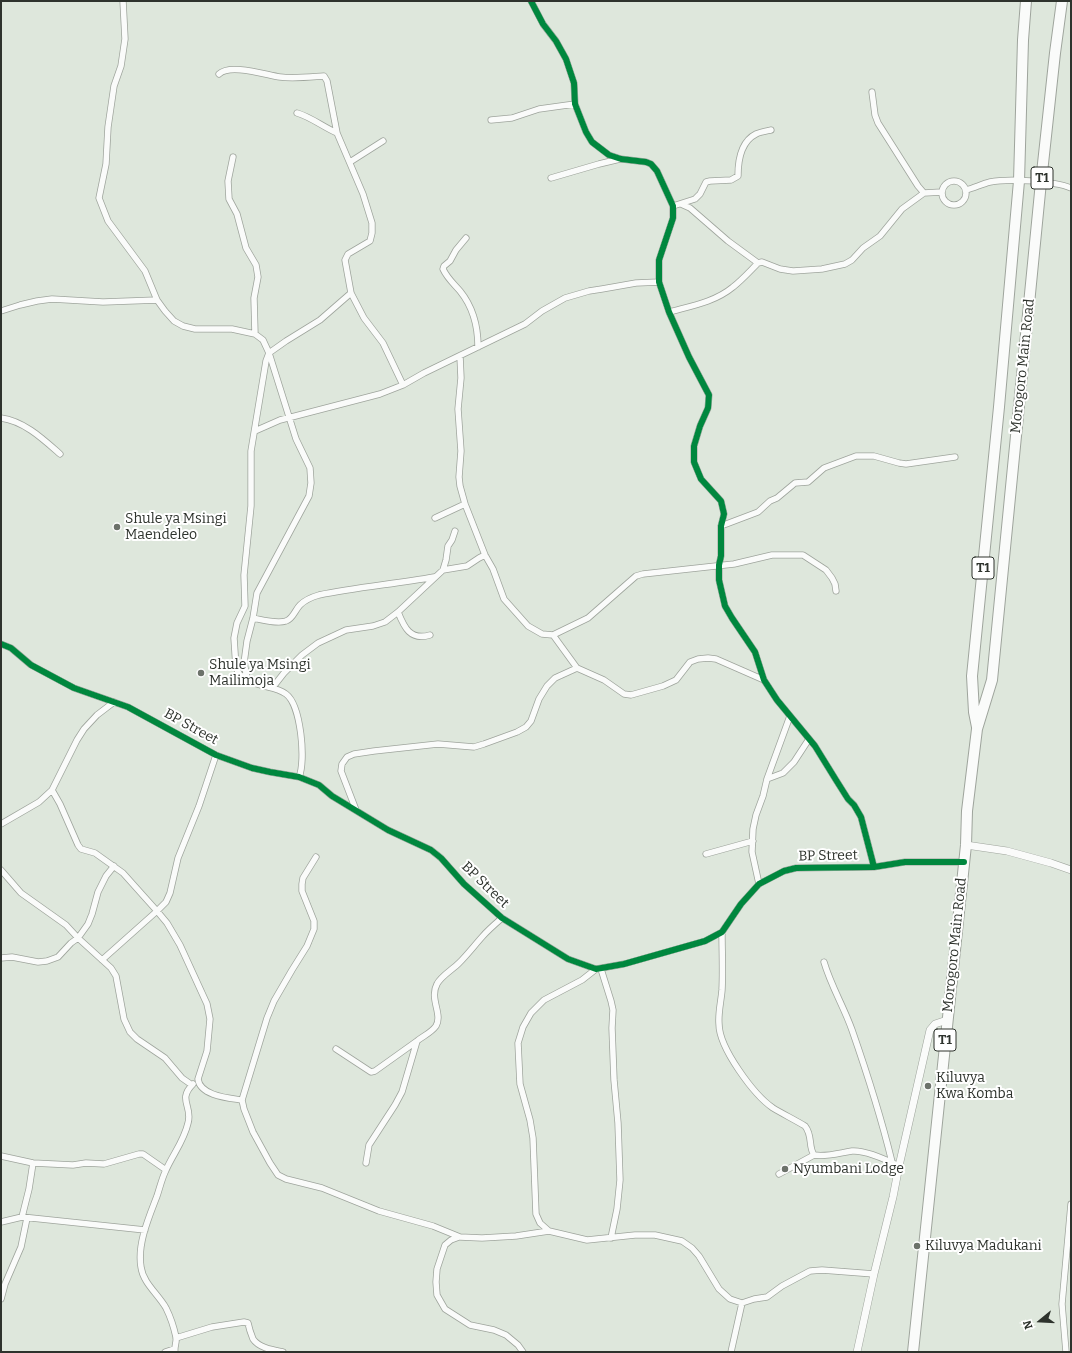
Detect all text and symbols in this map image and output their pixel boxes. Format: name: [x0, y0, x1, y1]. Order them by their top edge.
road number: T1: [1031, 167, 1053, 189]
street label: Morogoro Main Road: [1008, 298, 1038, 434]
place label: Shule ya Msingi Maendeleo: [125, 511, 227, 544]
marker: Shule ya Msingi Maendeleo: [112, 522, 122, 532]
road number: T1: [972, 557, 994, 579]
place label: Shule ya Msingi Mailimoja: [209, 657, 311, 690]
marker: Shule ya Msingi Mailimoja: [196, 668, 206, 678]
street label: BP Street: [161, 705, 221, 749]
street label: BP Street: [798, 847, 858, 865]
street label: BP Street: [458, 858, 512, 912]
street label: Morogoro Main Road: [940, 877, 970, 1013]
road number: T1: [934, 1029, 956, 1051]
place label: Kiluvya Kwa Komba: [936, 1070, 1013, 1102]
marker: Kiluvya Kwa Komba: [923, 1081, 933, 1091]
place label: Nyumbani Lodge: [793, 1161, 904, 1177]
marker: Nyumbani Lodge: [780, 1164, 790, 1174]
place label: Kiluvya Madukani: [925, 1238, 1042, 1254]
marker: Kiluvya Madukani: [912, 1241, 922, 1251]
north arrow: [1020, 1301, 1060, 1341]
text: N: [1021, 1319, 1036, 1331]

